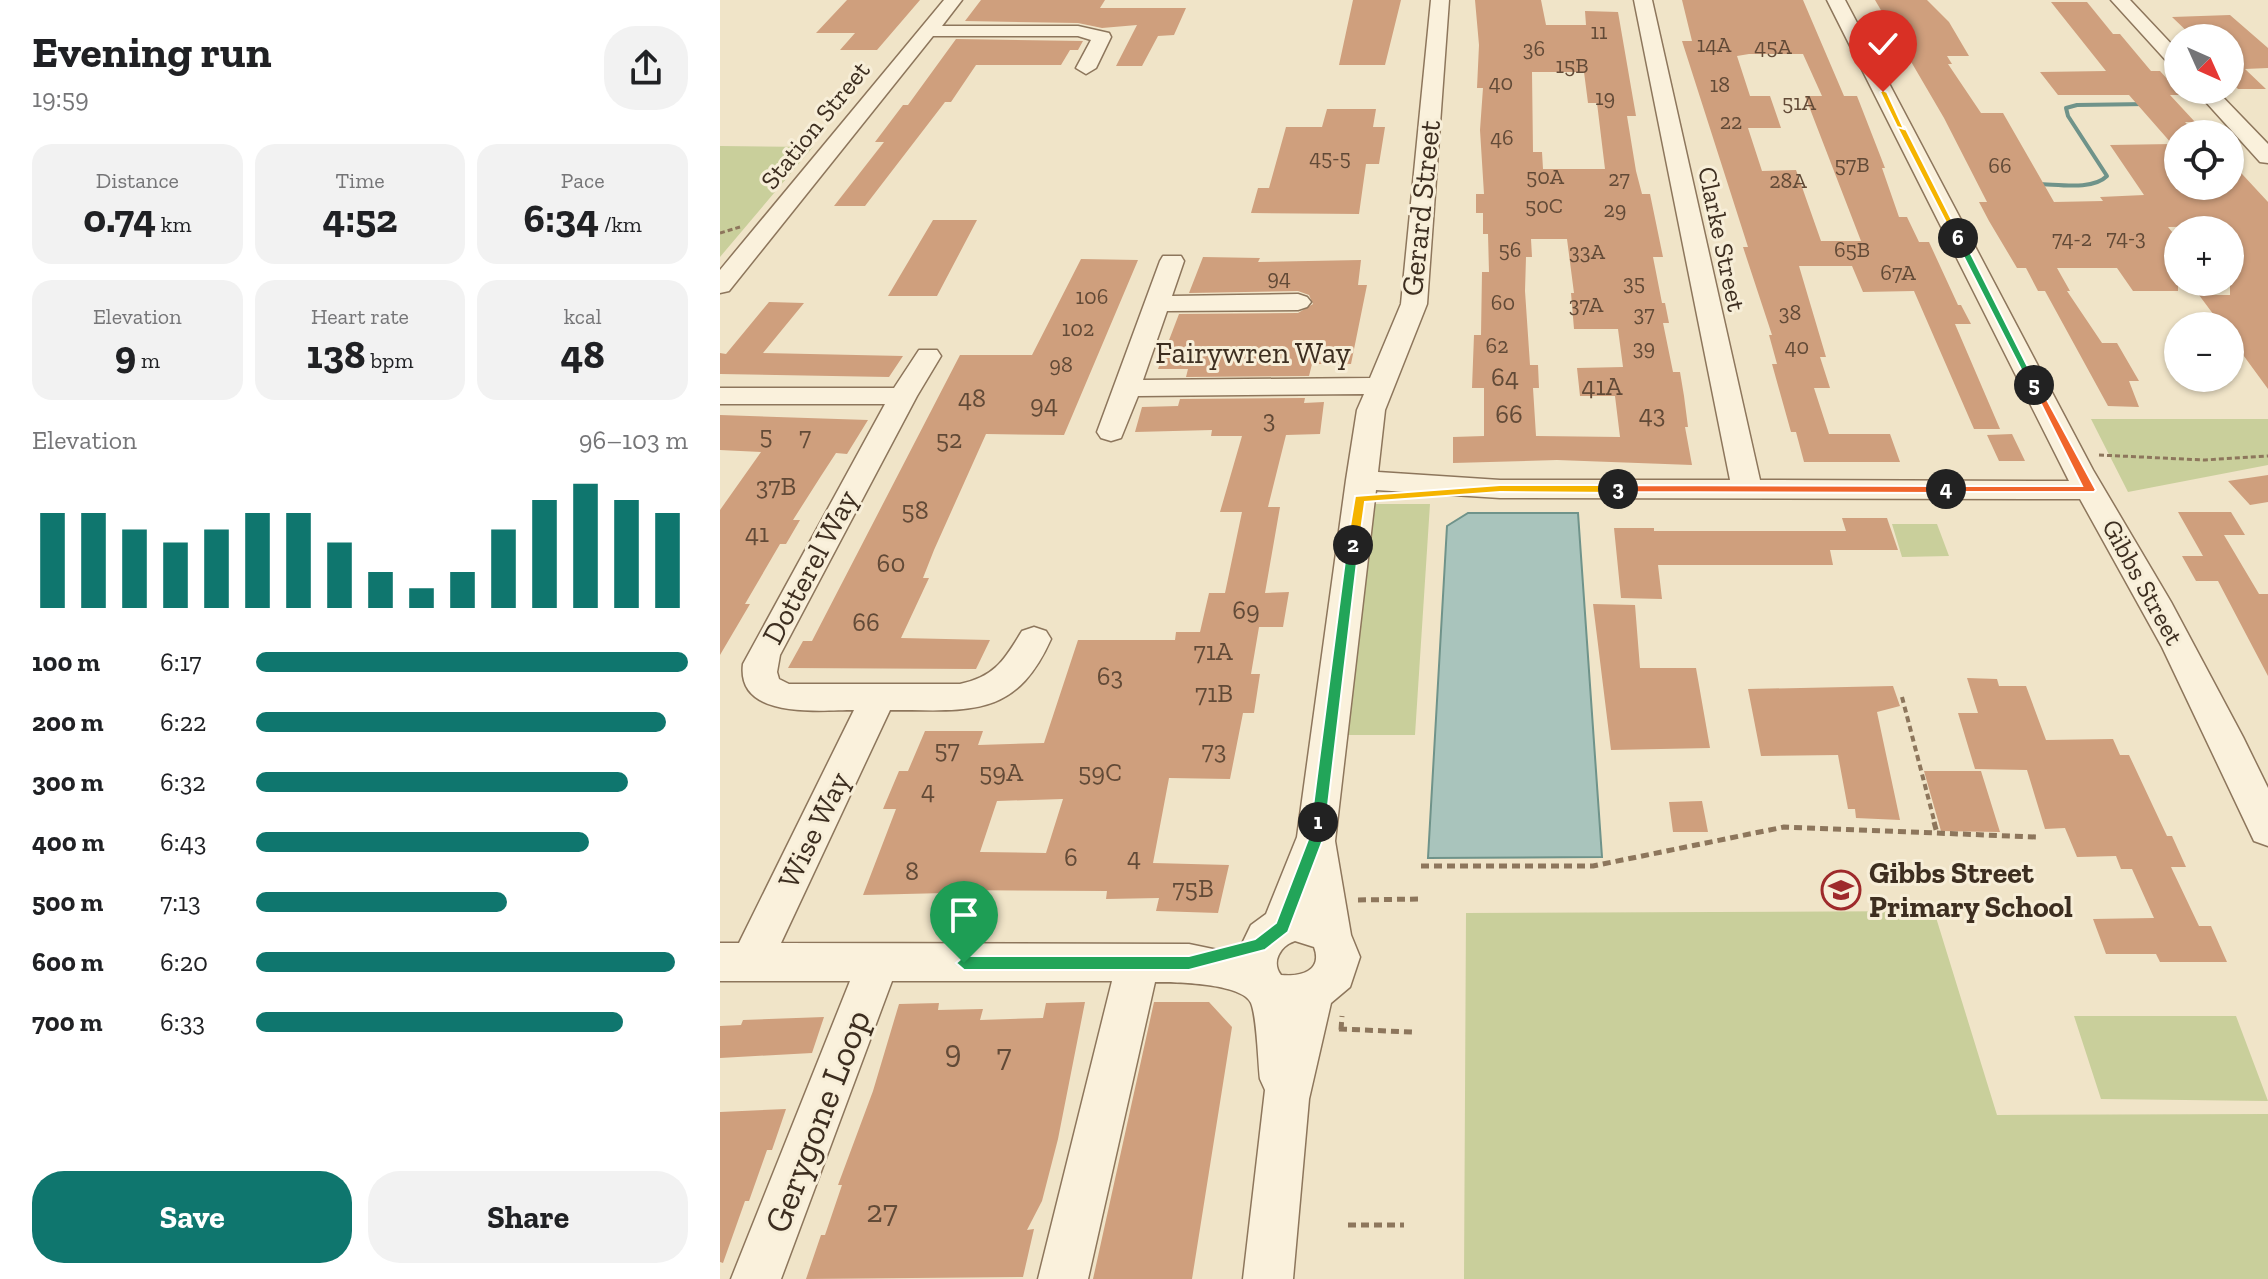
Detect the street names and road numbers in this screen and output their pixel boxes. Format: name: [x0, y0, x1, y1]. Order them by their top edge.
street label: Station Street: [754, 54, 877, 196]
street label: Gerard Street: [1394, 118, 1448, 298]
street label: Clarke Street: [1691, 164, 1753, 314]
street label: Fairywren Way: [1155, 335, 1352, 371]
street label: Dotterel Way: [754, 483, 866, 650]
street label: Gibbs Street: [2095, 514, 2191, 651]
street label: Wise Way: [770, 765, 858, 894]
street label: Gerygone Loop: [755, 1004, 879, 1238]

